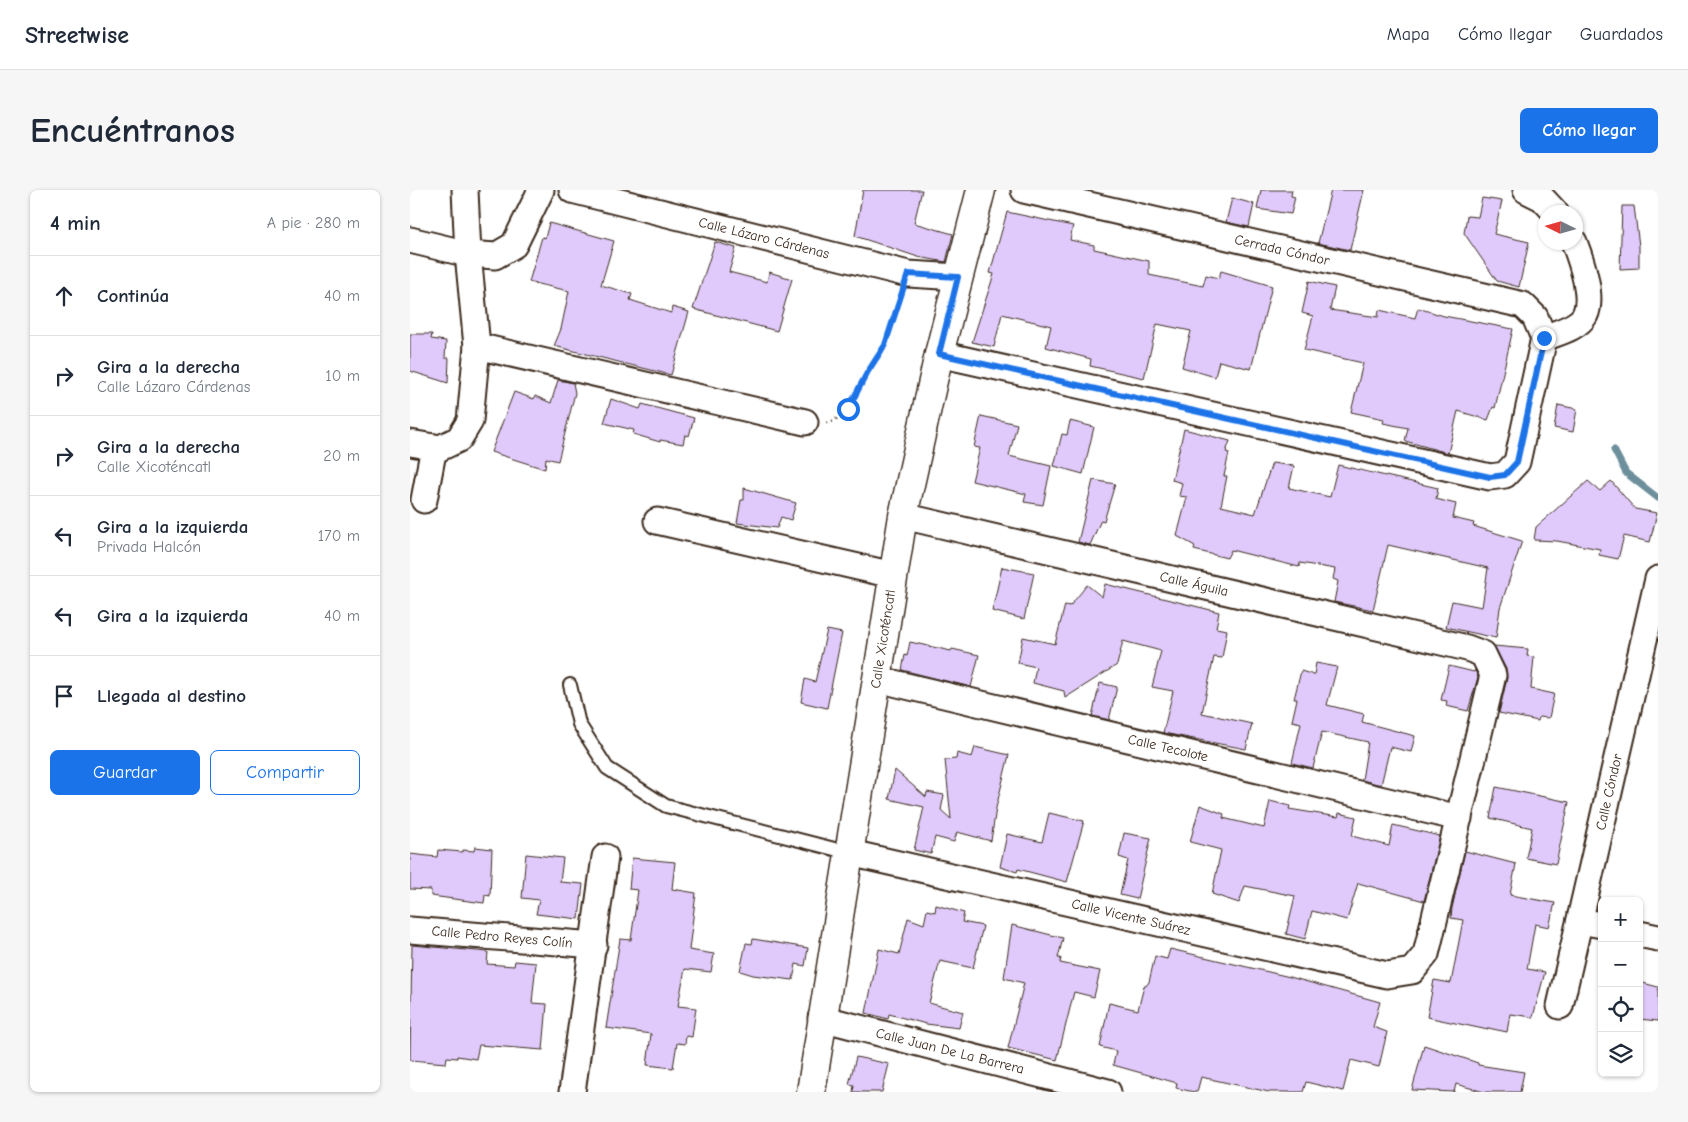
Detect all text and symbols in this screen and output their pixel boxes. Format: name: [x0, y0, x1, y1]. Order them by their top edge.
text: Streetwise: [25, 21, 129, 49]
text: Mapa: [1387, 24, 1430, 45]
text: Cómo llegar: [1458, 24, 1552, 45]
text: Guardados: [1580, 24, 1663, 45]
button: Cómo llegar: [1520, 108, 1658, 153]
text: Encuéntranos: [30, 110, 235, 151]
north arrow: [1538, 205, 1583, 250]
text: 4 min: [50, 211, 101, 235]
text: A pie · 280 m: [267, 214, 360, 232]
street label: Calle Lázaro Cárdenas: [697, 214, 831, 263]
street label: Cerrada Cóndor: [1233, 231, 1332, 269]
icon: ahead: [50, 282, 78, 310]
text: Continúa: [97, 285, 169, 307]
text: 40 m: [324, 287, 360, 305]
route end: [1533, 327, 1556, 350]
text: Gira a la derecha: [97, 356, 240, 378]
icon: right: [50, 362, 78, 390]
text: 10 m: [325, 367, 360, 385]
text: Calle Lázaro Cárdenas: [97, 378, 250, 396]
route start: [837, 398, 860, 421]
text: Gira a la derecha: [97, 436, 240, 458]
icon: right: [50, 442, 78, 470]
text: 20 m: [323, 447, 360, 465]
text: Calle Xicoténcatl: [97, 458, 211, 476]
text: Gira a la izquierda: [97, 516, 248, 538]
icon: left: [50, 522, 78, 550]
text: 170 m: [318, 527, 360, 545]
text: Privada Halcón: [97, 538, 201, 556]
street label: Calle Águila: [1158, 568, 1230, 600]
street label: Calle Xicoténcatl: [867, 588, 899, 690]
icon: left: [50, 602, 78, 630]
text: Gira a la izquierda: [97, 605, 248, 627]
text: 40 m: [324, 607, 360, 625]
icon: arrive: [50, 682, 78, 710]
text: Llegada al destino: [97, 685, 246, 707]
street label: Calle Tecolote: [1126, 730, 1210, 766]
button: Guardar: [50, 750, 200, 795]
button: Compartir: [210, 750, 360, 795]
street label: Calle Cóndor: [1592, 752, 1626, 832]
street label: Calle Vicente Suárez: [1070, 895, 1192, 939]
map controls: [1598, 897, 1643, 1077]
button: +: [1598, 897, 1643, 942]
street label: Calle Pedro Reyes Colín: [431, 922, 573, 952]
button: −: [1598, 942, 1643, 987]
button: locate: [1598, 987, 1643, 1032]
street label: Calle Juan De La Barrera: [874, 1024, 1026, 1078]
button: layers: [1598, 1032, 1643, 1077]

